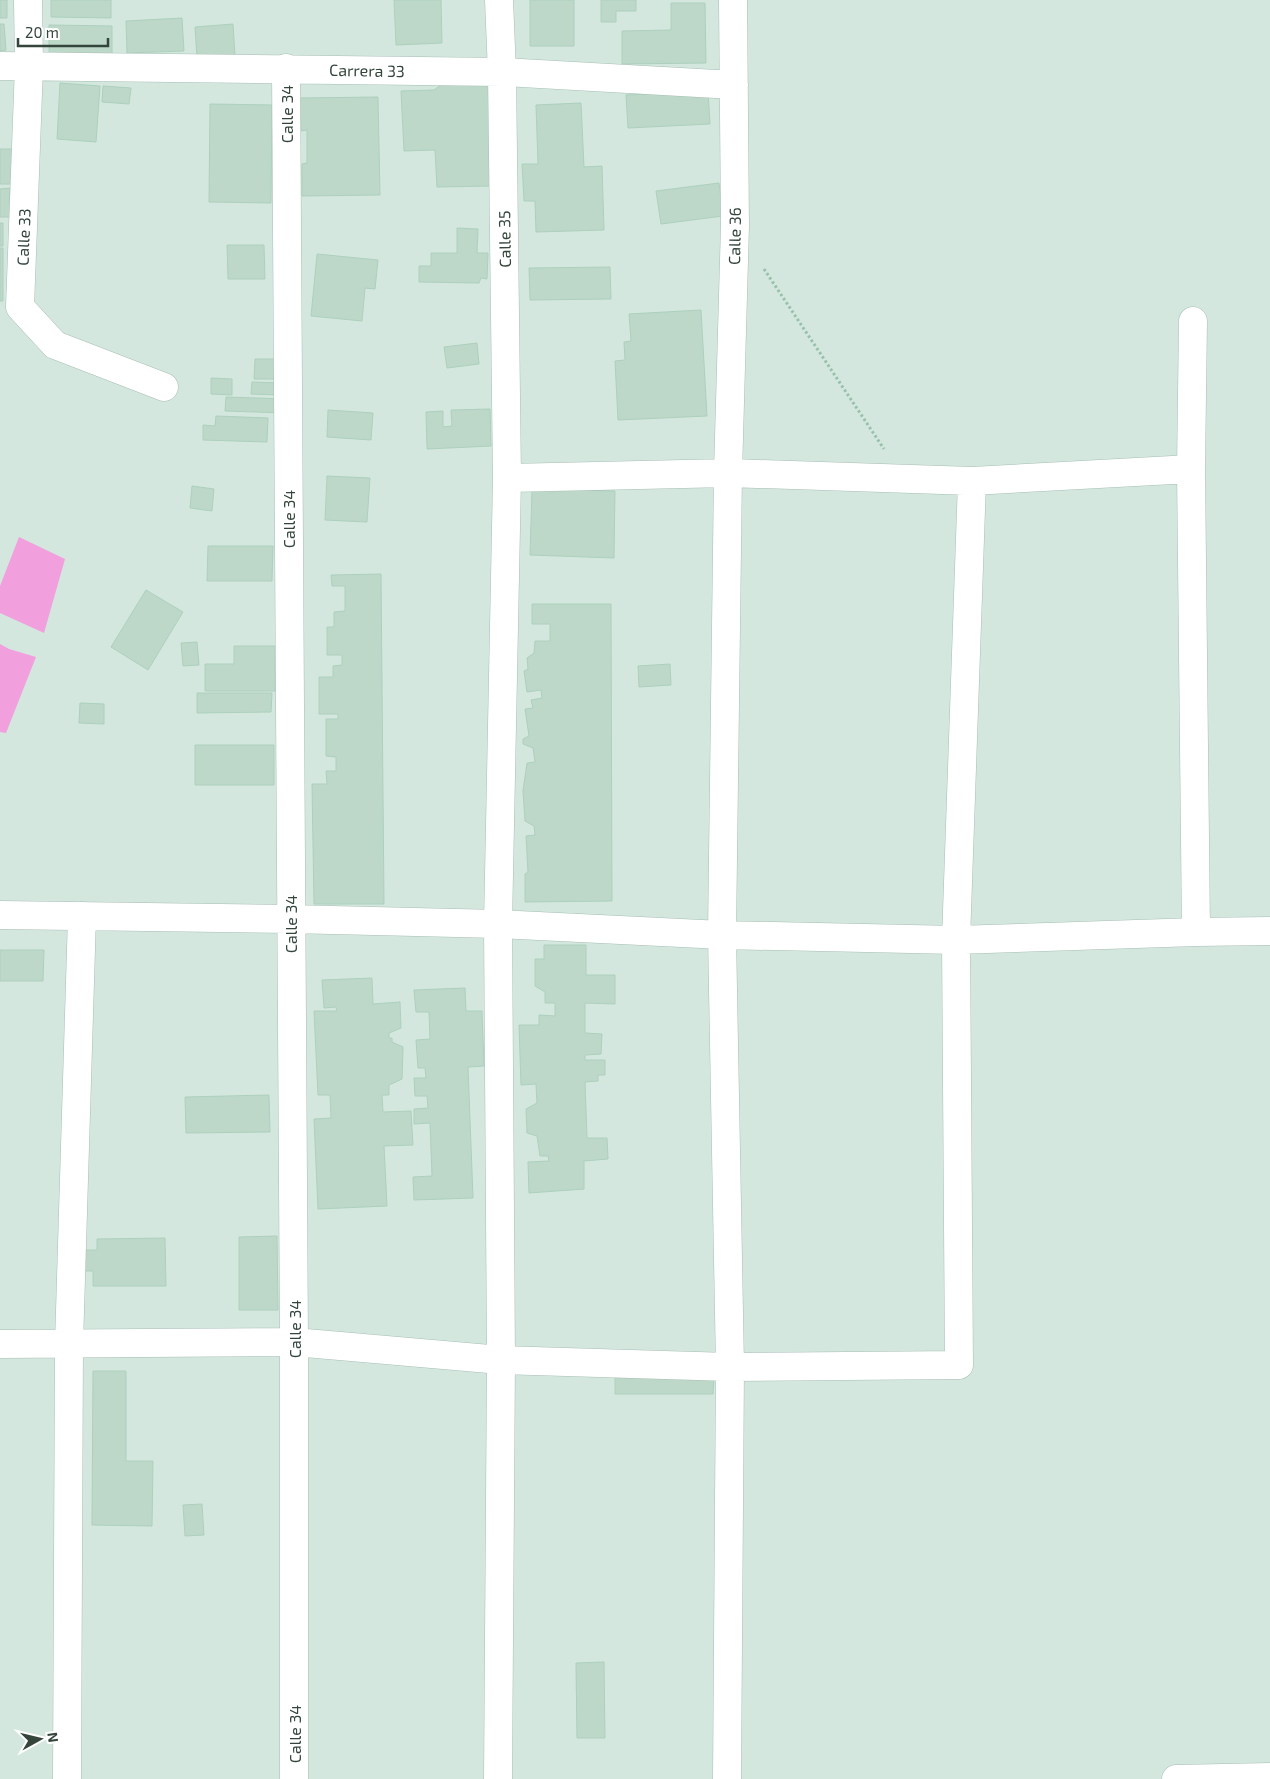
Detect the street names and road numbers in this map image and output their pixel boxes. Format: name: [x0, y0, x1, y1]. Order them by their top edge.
street label: Carrera 33: [329, 60, 405, 80]
street label: Calle 34: [277, 85, 296, 143]
street label: Calle 36: [724, 207, 744, 265]
street label: Calle 33: [13, 208, 33, 266]
street label: Calle 35: [494, 210, 514, 268]
street label: Calle 34: [279, 490, 298, 548]
street label: Calle 34: [281, 895, 300, 953]
street label: Calle 34: [285, 1300, 304, 1358]
street label: Calle 34: [285, 1705, 304, 1763]

